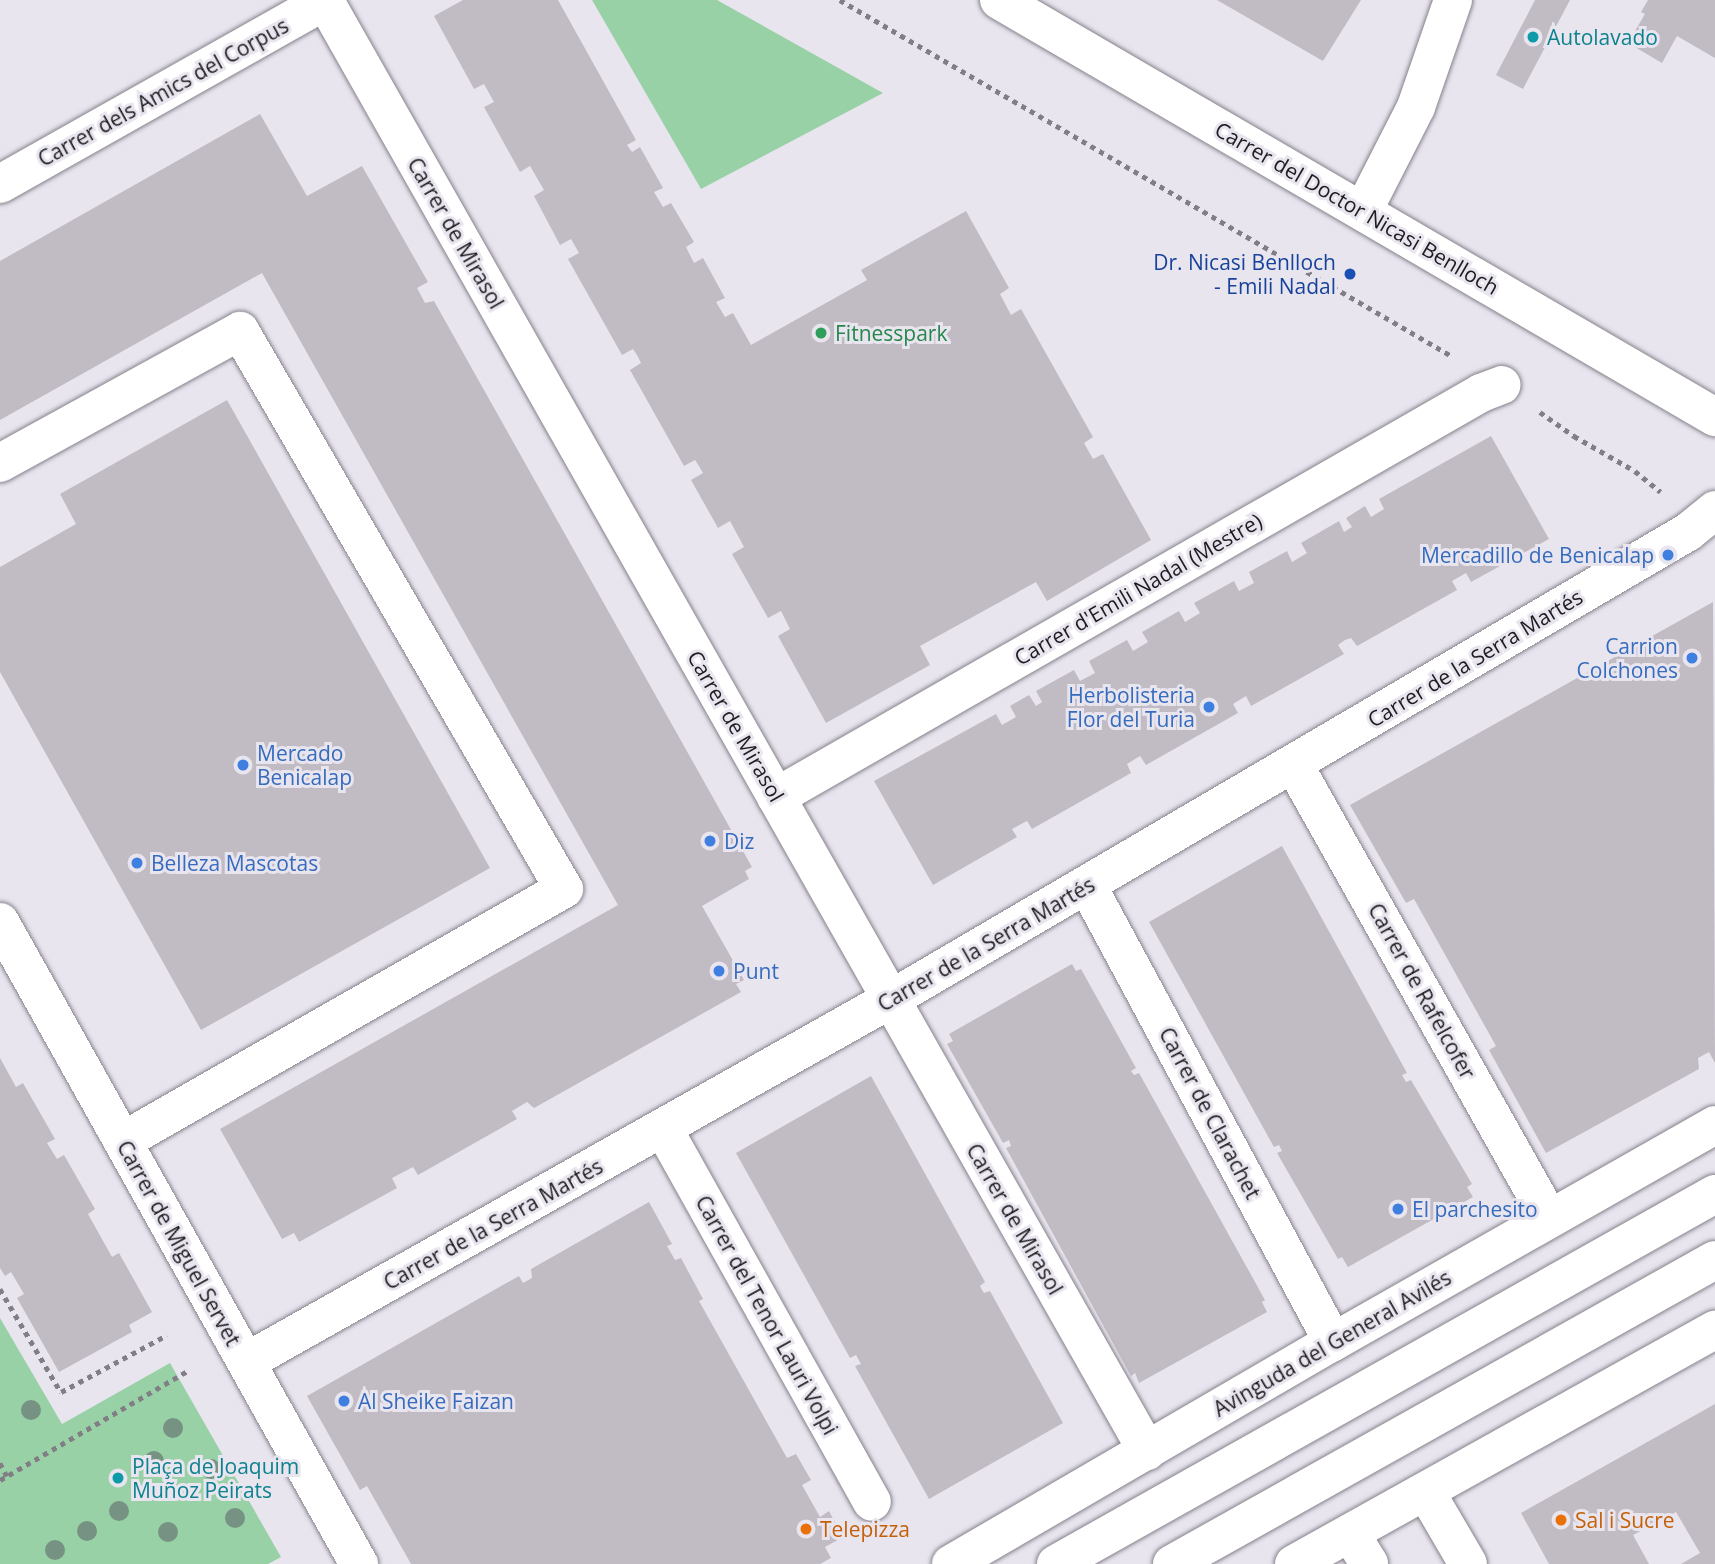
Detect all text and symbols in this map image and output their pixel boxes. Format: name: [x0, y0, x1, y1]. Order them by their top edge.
street label: Carrer dels Amics del Corpus: [33, 13, 293, 171]
place label: Autolavado: [1547, 24, 1658, 50]
marker: Autolavado: [1525, 29, 1541, 45]
street label: Carrer del Doctor Nicasi Benlloch: [1211, 116, 1503, 300]
street label: Carrer de Mirasol: [402, 153, 510, 313]
place label: Dr. Nicasi Benlloch - Emili Nadal: [1153, 249, 1336, 299]
marker: Dr. Nicasi Benlloch - Emili Nadal: [1342, 266, 1358, 282]
place label: Fitnesspark: [835, 320, 947, 346]
marker: Fitnesspark: [813, 325, 829, 341]
street label: Carrer d'Emili Nadal (Mestre): [1010, 508, 1266, 670]
place label: Mercadillo de Benicalap: [1421, 542, 1654, 568]
marker: Mercadillo de Benicalap: [1660, 547, 1676, 563]
street label: Carrer de la Serra Martés: [1363, 584, 1587, 732]
place label: Carrion Colchones: [1577, 633, 1678, 683]
street label: Carrer de Mirasol: [682, 646, 790, 806]
marker: Carrion Colchones: [1684, 650, 1700, 666]
place label: Herbolisteria Flor del Turia: [1067, 682, 1195, 732]
marker: Herbolisteria Flor del Turia: [1201, 699, 1217, 715]
place label: Mercado Benicalap: [257, 740, 352, 790]
marker: Mercado Benicalap: [235, 757, 251, 773]
place label: Diz: [724, 828, 754, 854]
marker: Diz: [702, 833, 718, 849]
place label: Belleza Mascotas: [151, 850, 318, 876]
marker: Belleza Mascotas: [129, 855, 145, 871]
street label: Carrer de la Serra Martés: [873, 871, 1099, 1017]
street label: Carrer de Rafelcofer: [1363, 899, 1481, 1083]
place label: Punt: [733, 958, 779, 984]
marker: Punt: [711, 963, 727, 979]
street label: Carrer de Clarachet: [1154, 1023, 1266, 1203]
street label: Carrer de Miguel Servet: [112, 1136, 246, 1350]
street label: Carrer de Mirasol: [961, 1139, 1069, 1299]
street label: Carrer de la Serra Martés: [379, 1153, 607, 1295]
street label: Carrer del Tenor Lauri Volpi: [691, 1191, 843, 1439]
place label: El parchesito: [1412, 1196, 1538, 1222]
marker: El parchesito: [1390, 1201, 1406, 1217]
street label: Avinguda del General Avilés: [1209, 1264, 1455, 1422]
place label: Al Sheike Faizan: [358, 1388, 514, 1414]
marker: Al Sheike Faizan: [336, 1393, 352, 1409]
place label: Plaça de Joaquim Muñoz Peirats: [132, 1453, 299, 1503]
marker: Plaça de Joaquim Muñoz Peirats: [110, 1470, 126, 1486]
place label: Sal i Sucre: [1575, 1507, 1675, 1533]
marker: Sal i Sucre: [1553, 1512, 1569, 1528]
place label: Telepizza: [820, 1516, 910, 1542]
marker: Telepizza: [798, 1521, 814, 1537]

